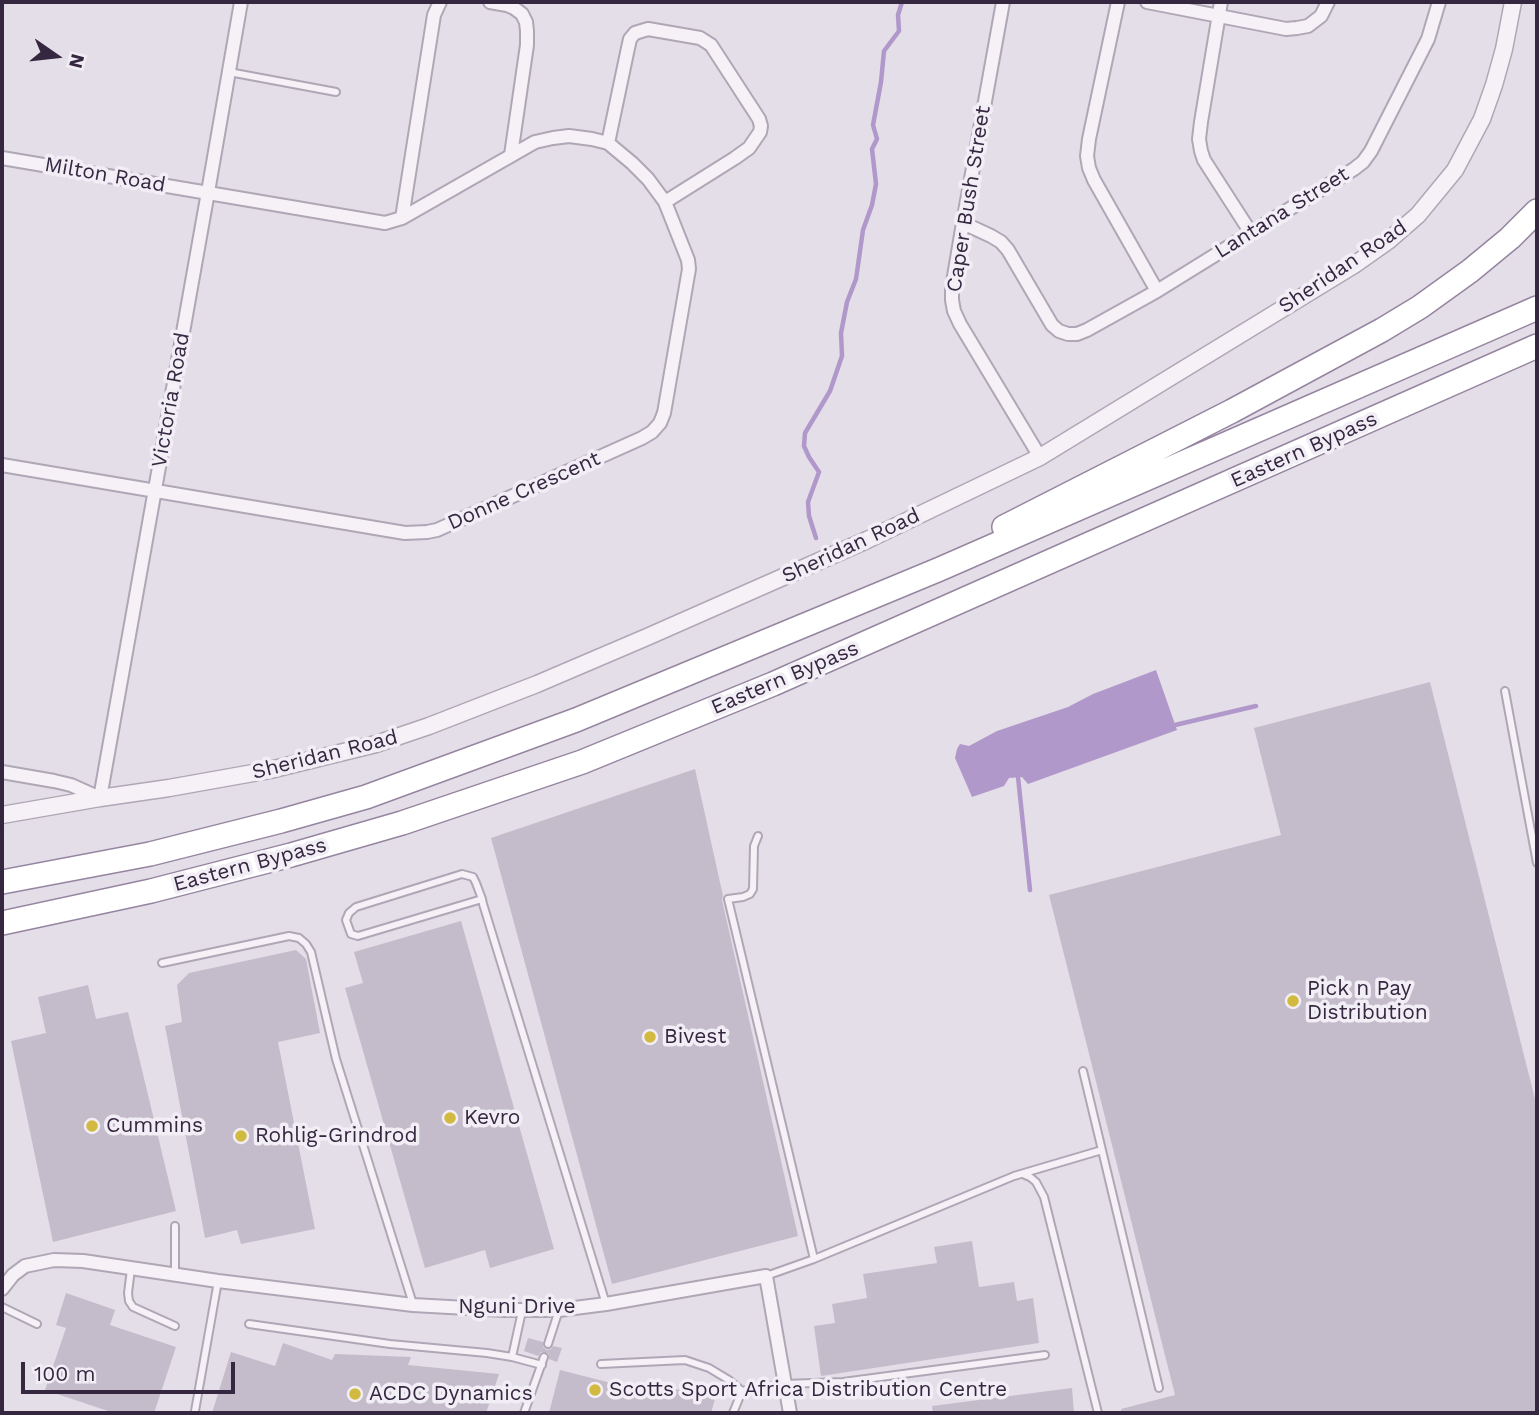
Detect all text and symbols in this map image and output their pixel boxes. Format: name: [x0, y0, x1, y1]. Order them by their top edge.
north arrow: [21, 21, 91, 91]
text: N: [64, 52, 90, 71]
street label: Caper Bush Street: [942, 104, 996, 294]
street label: Milton Road: [43, 152, 167, 198]
street label: Lantana Street: [1210, 162, 1354, 264]
street label: Sheridan Road: [1274, 215, 1412, 319]
street label: Victoria Road: [147, 330, 195, 470]
street label: Eastern Bypass: [1227, 406, 1381, 494]
street label: Donne Crescent: [444, 446, 604, 536]
street label: Sheridan Road: [778, 503, 924, 589]
street label: Eastern Bypass: [707, 636, 863, 720]
street label: Sheridan Road: [250, 725, 400, 785]
street label: Eastern Bypass: [171, 832, 329, 898]
place label: Pick n Pay Distribution: [1307, 976, 1428, 1026]
marker: Pick n Pay Distribution: [1285, 993, 1301, 1009]
place label: Bivest: [664, 1024, 726, 1050]
marker: Bivest: [642, 1029, 658, 1045]
place label: Kevro: [464, 1105, 520, 1131]
marker: Kevro: [442, 1110, 458, 1126]
place label: Cummins: [106, 1113, 203, 1139]
marker: Cummins: [84, 1118, 100, 1134]
place label: Rohlig-Grindrod: [255, 1123, 418, 1149]
marker: Rohlig-Grindrod: [233, 1128, 249, 1144]
street label: Nguni Drive: [458, 1294, 576, 1320]
scale bar: [24, 1348, 238, 1392]
text: 100 m: [34, 1361, 96, 1386]
place label: Scotts Sport Africa Distribution Centre: [609, 1377, 1007, 1403]
place label: ACDC Dynamics: [369, 1381, 533, 1407]
marker: Scotts Sport Africa Distribution Centre: [587, 1382, 603, 1398]
marker: ACDC Dynamics: [347, 1386, 363, 1402]

